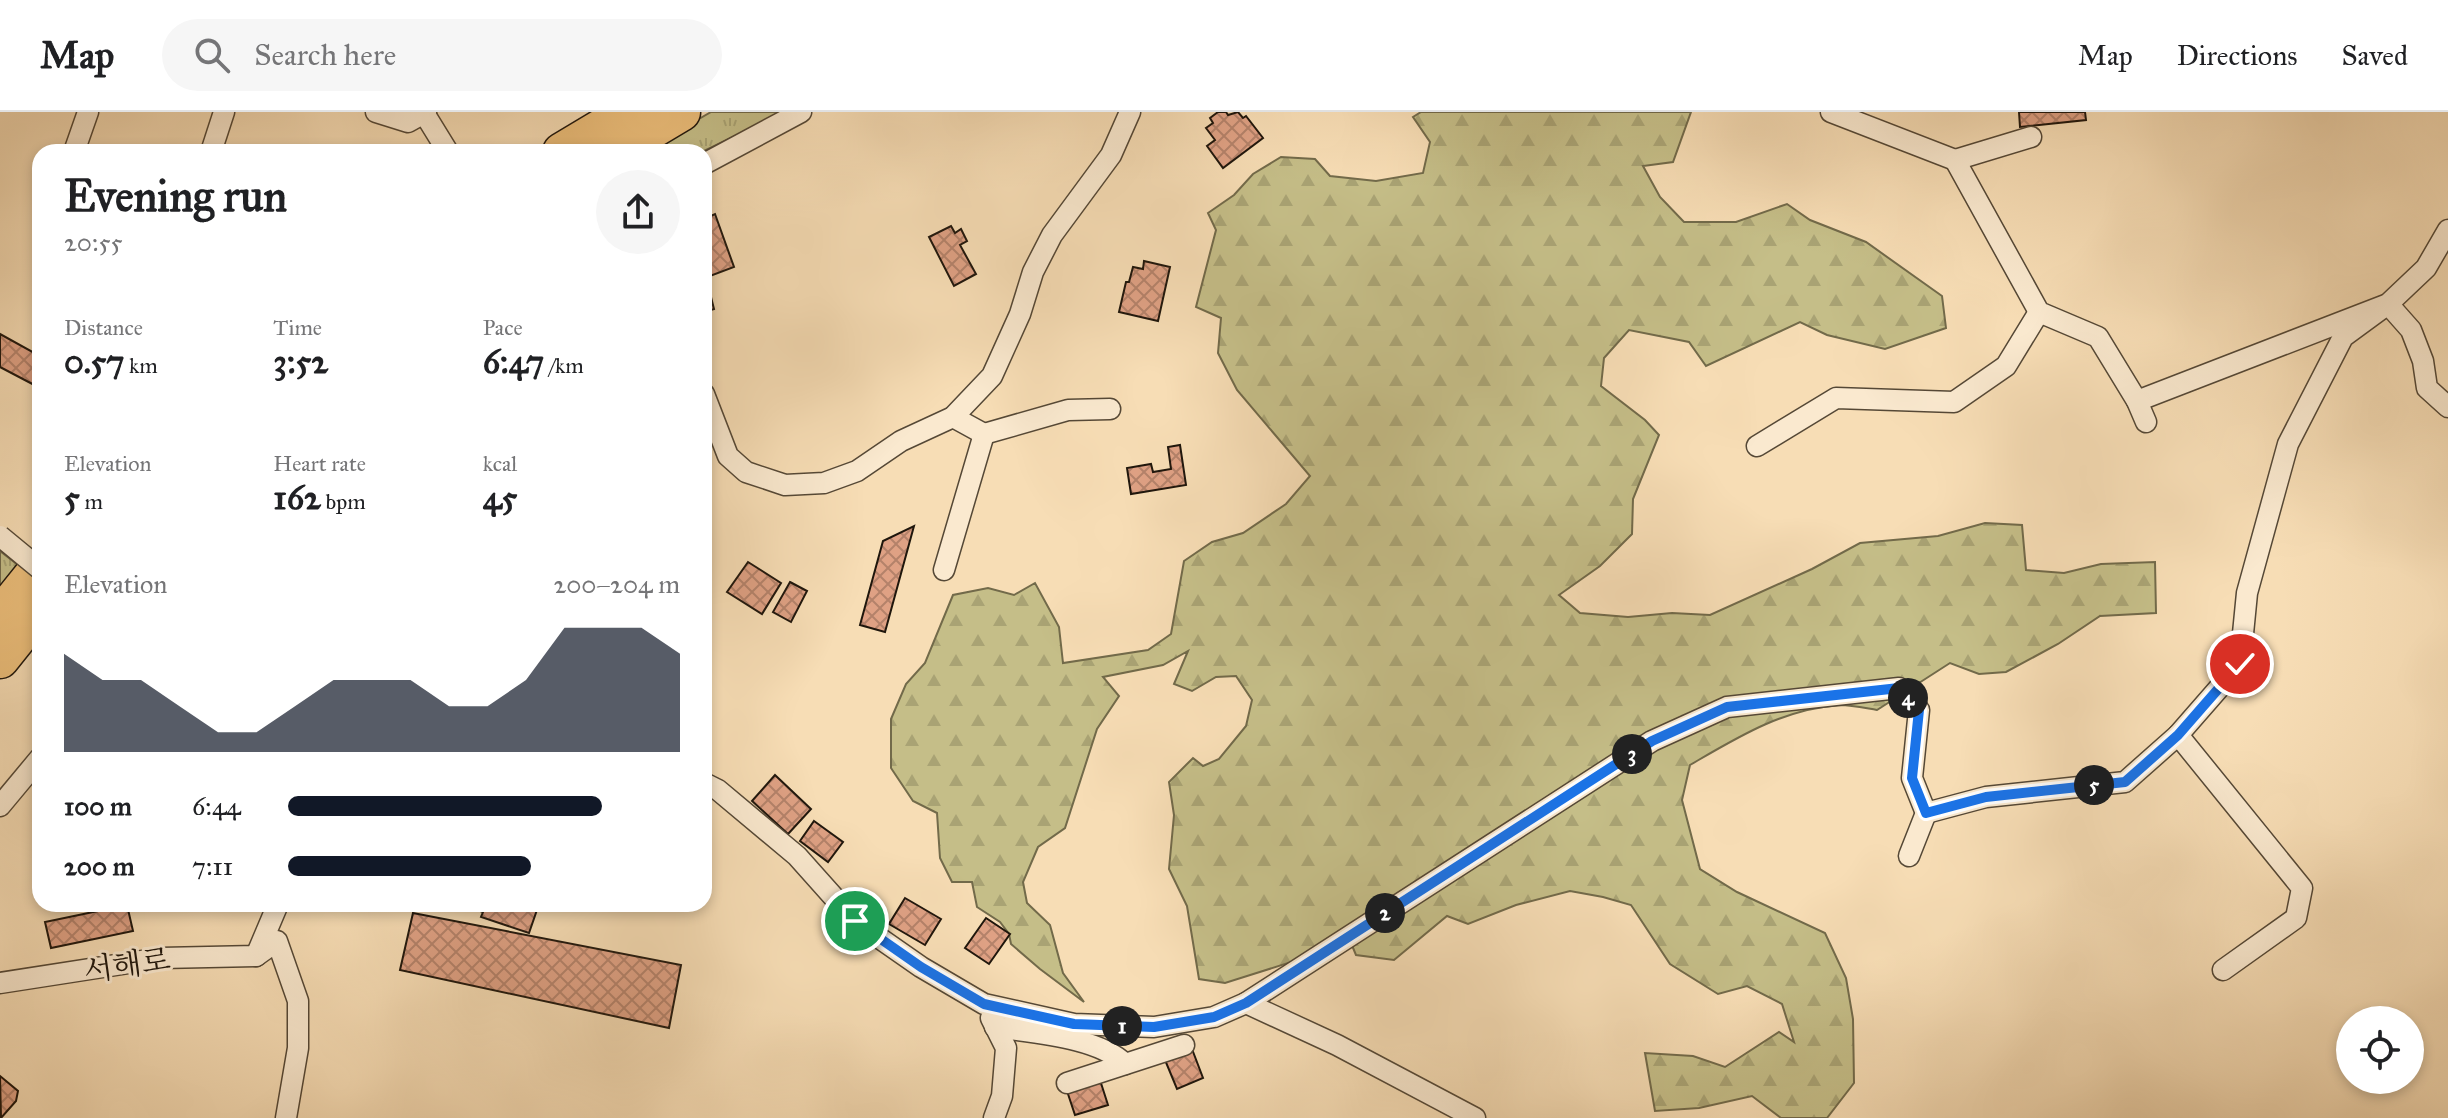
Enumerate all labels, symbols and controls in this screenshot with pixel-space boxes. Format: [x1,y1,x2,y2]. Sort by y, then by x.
search box [162,19,722,91]
text: Map [40,32,114,78]
icon: search [190,33,234,77]
text: Search here [254,37,396,73]
text: Map [2078,38,2133,73]
text: Directions [2177,38,2298,73]
text: Saved [2342,38,2408,73]
text: Evening run [64,169,287,223]
button: share [596,170,680,254]
text: 20:55 [64,226,123,258]
text: Distance [64,314,143,341]
text: Time [273,314,322,341]
text: Pace [483,314,523,341]
text: 0.57 [64,341,124,382]
text: 3:52 [273,341,328,382]
text: 6:47 [483,341,544,382]
text: km [124,352,158,379]
text: /km [544,352,584,379]
text: Elevation [64,450,151,477]
text: Heart rate [273,450,366,477]
text: kcal [483,450,517,477]
text: 5 [64,477,80,518]
text: 162 [273,477,321,518]
text: 45 [483,477,517,518]
text: m [80,488,103,515]
text: bpm [321,488,366,515]
text: Elevation [64,568,167,600]
text: 200–204 m [553,568,680,600]
pin [2206,630,2274,698]
icon: check [2218,642,2262,686]
pin: 4 [1888,678,1928,718]
text: 4 [1902,684,1914,711]
pin: 3 [1612,734,1652,774]
text: 3 [1628,740,1636,767]
pin: 5 [2074,765,2114,805]
text: 5 [2089,771,2099,798]
text: 100 m [64,790,132,822]
text: 6:44 [192,790,241,822]
text: 200 m [64,850,135,882]
text: 7:11 [192,850,233,882]
pin [821,887,889,955]
pin: 2 [1365,893,1405,933]
icon: arrive [833,899,877,943]
text: 2 [1380,899,1390,926]
street label: 서해로 [81,941,173,989]
pin: 1 [1102,1006,1142,1046]
map controls [2336,1006,2424,1094]
button: locate [2336,1006,2424,1094]
text: 1 [1118,1012,1126,1039]

